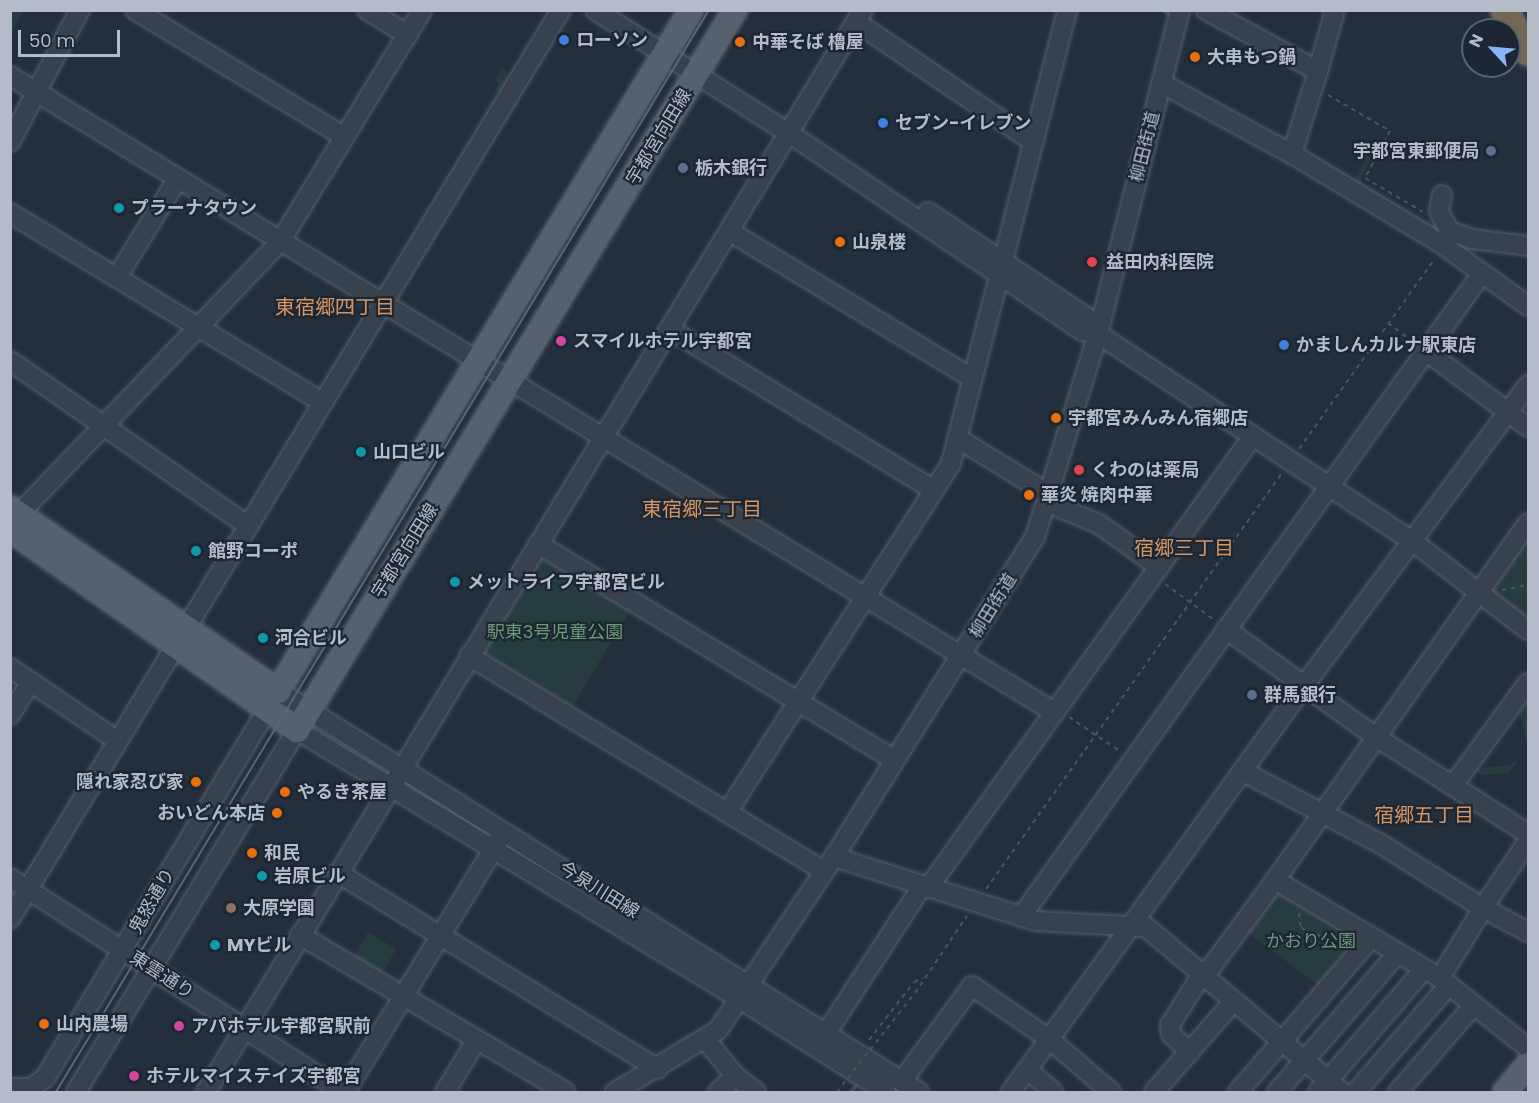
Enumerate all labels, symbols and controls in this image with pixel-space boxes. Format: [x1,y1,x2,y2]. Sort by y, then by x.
scale bar [21,18,123,56]
north arrow [1461,18,1521,78]
text: 50 m [29,28,75,53]
place label: ローソン [576,29,648,51]
text: N [1463,30,1489,51]
place label: 中華そば 櫓屋 [752,31,864,53]
marker: ローソン [557,33,571,47]
marker: 中華そば 櫓屋 [733,35,747,49]
place label: 大串もつ鍋 [1207,46,1297,68]
marker: 大串もつ鍋 [1188,50,1202,64]
street label: 宇都宮向田線 [622,85,696,189]
street label: 柳田街道 [1126,109,1164,185]
place label: セブン-イレブン [895,112,1031,134]
marker: セブン-イレブン [876,116,890,130]
place label: 宇都宮東郵便局 [1353,140,1479,162]
marker: 宇都宮東郵便局 [1484,144,1498,158]
place label: 栃木銀行 [695,157,767,179]
marker: 栃木銀行 [676,161,690,175]
place label: プラーナタウン [131,197,257,219]
marker: プラーナタウン [112,201,126,215]
place label: 山泉楼 [852,231,906,253]
marker: 山泉楼 [833,235,847,249]
place label: 益田内科医院 [1106,251,1214,273]
marker: 益田内科医院 [1083,253,1101,271]
district label: 東宿郷四丁目 [275,295,395,319]
place label: スマイルホテル宇都宮 [573,330,753,352]
marker: スマイルホテル宇都宮 [554,334,568,348]
place label: かましんカルナ駅東店 [1296,334,1476,356]
marker: かましんカルナ駅東店 [1277,338,1291,352]
place label: 宇都宮みんみん宿郷店 [1068,407,1248,429]
marker: 宇都宮みんみん宿郷店 [1049,411,1063,425]
place label: 山口ビル [373,441,445,463]
marker: 山口ビル [354,445,368,459]
place label: くわのは薬局 [1091,459,1199,481]
marker: くわのは薬局 [1072,463,1086,477]
place label: 華炎 焼肉中華 [1041,484,1153,506]
marker: 華炎 焼肉中華 [1022,488,1036,502]
district label: 東宿郷三丁目 [642,497,762,521]
street label: 宇都宮向田線 [367,499,443,603]
district label: 宿郷三丁目 [1134,536,1234,560]
place label: 館野コーポ [208,540,298,562]
marker: 館野コーポ [189,544,203,558]
street label: 柳田街道 [965,570,1021,642]
place label: メットライフ宇都宮ビル [467,571,665,593]
marker: メットライフ宇都宮ビル [448,575,462,589]
park label: 駅東3号児童公園 [487,621,623,643]
place label: 河合ビル [275,627,347,649]
marker: 河合ビル [256,631,270,645]
place label: 群馬銀行 [1264,684,1336,706]
marker: 群馬銀行 [1245,688,1259,702]
place label: 隠れ家忍び家 [76,771,184,793]
marker: 隠れ家忍び家 [189,775,203,789]
place label: やるき茶屋 [297,781,387,803]
marker: やるき茶屋 [278,785,292,799]
place label: おいどん本店 [157,802,265,824]
district label: 宿郷五丁目 [1374,803,1474,827]
marker: おいどん本店 [270,806,284,820]
place label: 和民 [264,842,300,864]
marker: 和民 [245,846,259,860]
street label: 今泉川田線 [555,857,643,923]
street label: 鬼怒通り [125,864,179,938]
place label: 岩原ビル [274,865,346,887]
marker: 岩原ビル [255,869,269,883]
place label: 大原学園 [243,897,315,919]
marker: 大原学園 [224,901,238,915]
park label: かおり公園 [1266,930,1356,952]
place label: MYビル [227,934,292,956]
marker: MYビル [208,938,222,952]
street label: 東雲通り [126,946,198,1004]
place label: 山内農場 [56,1013,128,1035]
place label: アパホテル宇都宮駅前 [191,1015,371,1037]
marker: 山内農場 [37,1017,51,1031]
marker: アパホテル宇都宮駅前 [172,1019,186,1033]
place label: ホテルマイステイズ宇都宮 [146,1065,362,1087]
marker: ホテルマイステイズ宇都宮 [127,1069,141,1083]

